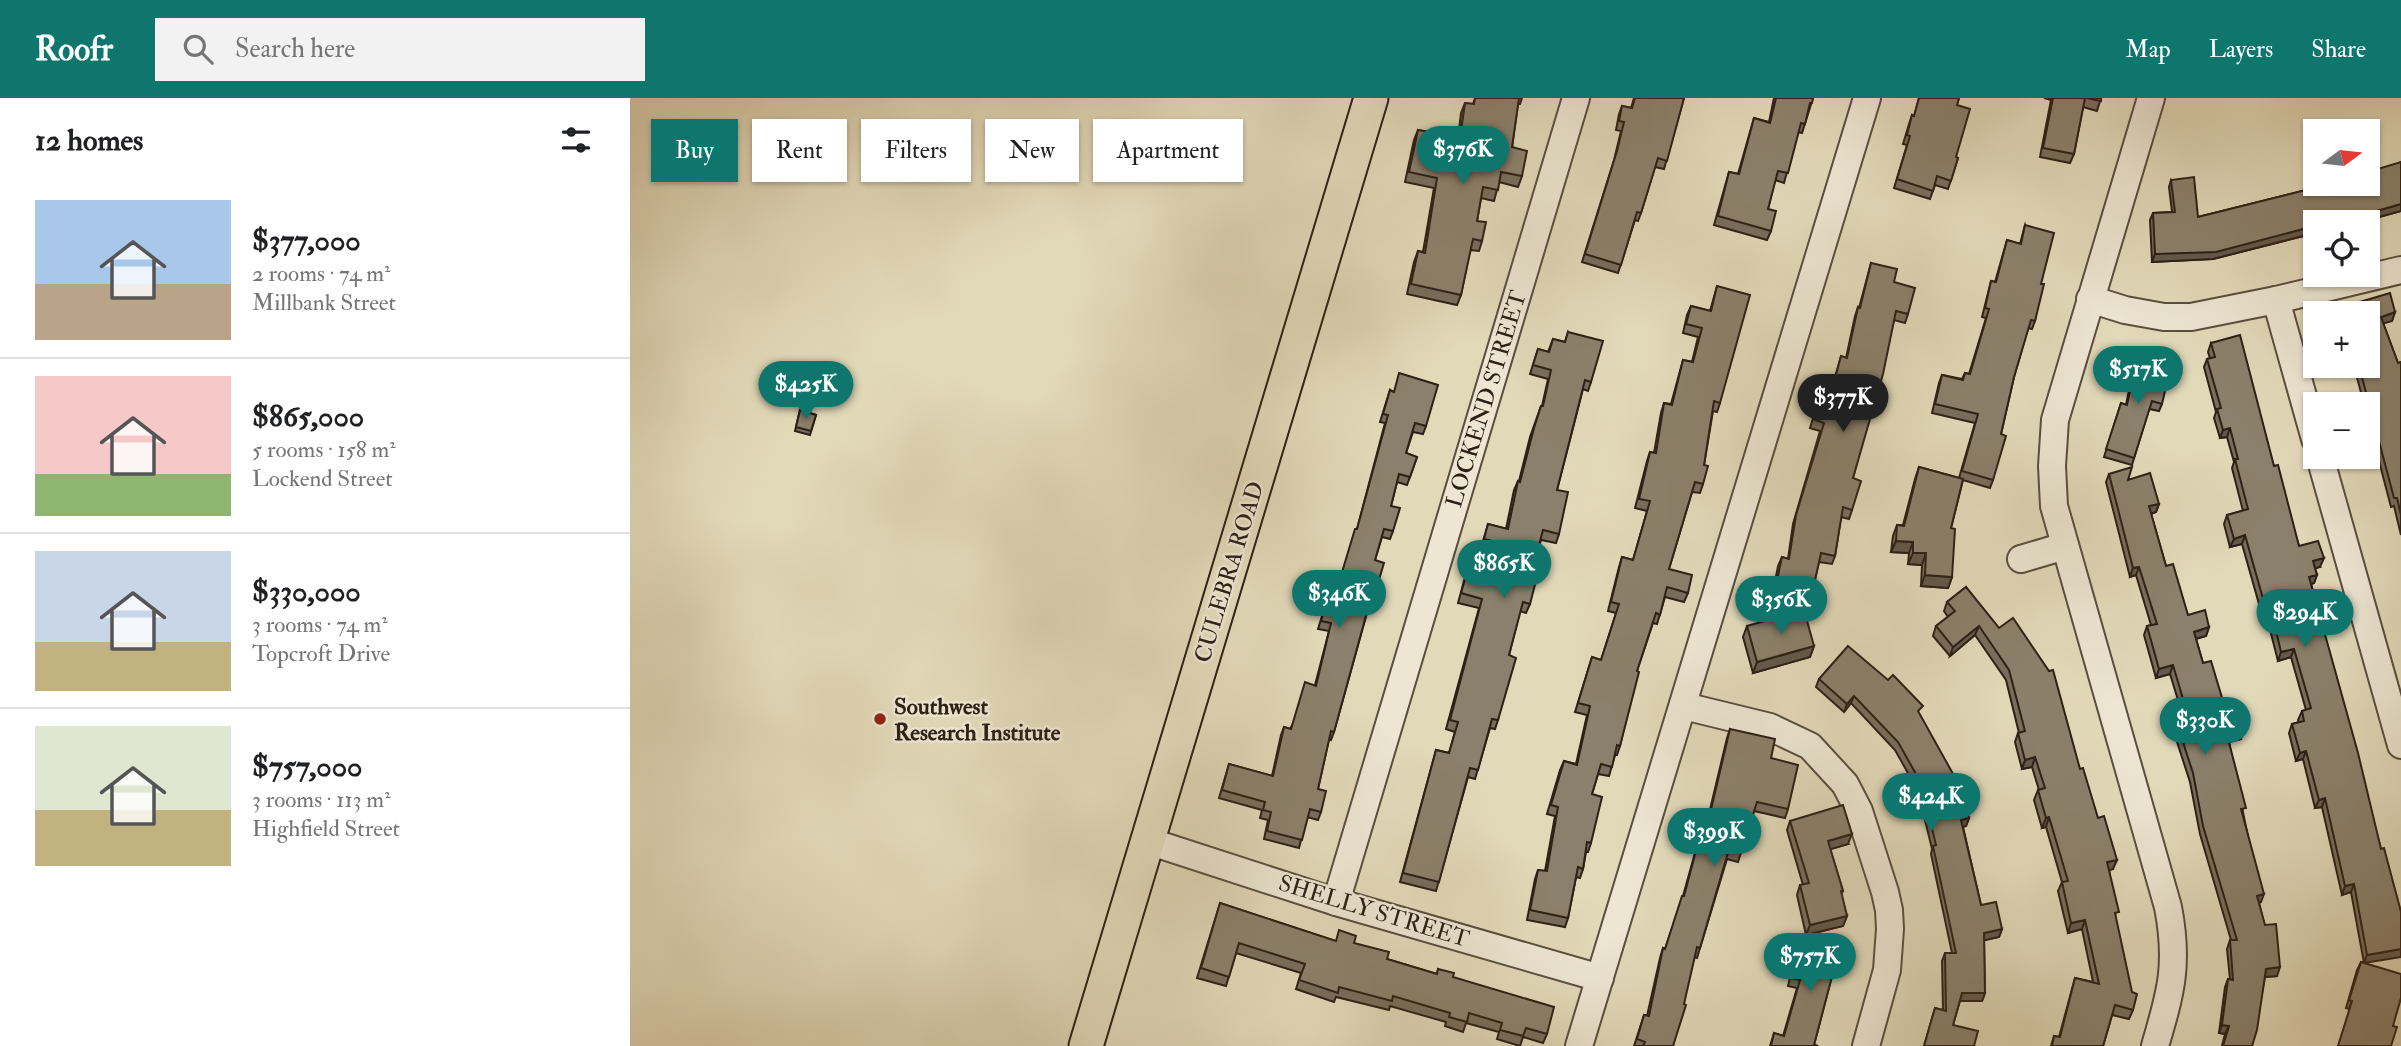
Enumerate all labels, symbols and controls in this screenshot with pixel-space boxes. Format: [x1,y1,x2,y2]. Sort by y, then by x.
search box [155,18,645,81]
text: Roofr [35,29,113,70]
icon: search [179,30,217,68]
text: Search here [235,33,355,65]
text: Map [2126,34,2171,65]
text: Layers [2209,34,2273,65]
text: Share [2311,34,2366,65]
chip: Buy [651,119,738,182]
chip: Rent [752,119,847,182]
chip: Filters [861,119,971,182]
chip: New [985,119,1079,182]
chip: Apartment [1093,119,1243,182]
north arrow [2303,119,2380,196]
map controls [2303,119,2380,469]
icon: filters [557,121,595,159]
text: 12 homes [35,122,143,159]
pin: $376K [1414,126,1512,186]
text: $376K [1433,134,1493,163]
button: locate [2303,210,2380,287]
text: $377,000 [252,222,361,259]
icon: home [91,228,175,312]
text: 2 rooms · 74 m² [252,259,391,288]
street label: LOCKEND STREET [1439,287,1533,511]
text: Millbank Street [252,288,396,317]
button: + [2303,301,2380,378]
pin: $517K [2089,346,2187,406]
text: $517K [2109,354,2167,383]
pin: $425K [757,362,855,421]
text: $425K [774,369,838,398]
pin: $377K [1794,374,1892,434]
text: $377K [1813,382,1873,411]
button: − [2303,392,2380,469]
text: $865,000 [252,398,364,435]
icon: home [91,404,175,488]
text: 5 rooms · 158 m² [252,435,396,464]
text: Lockend Street [252,464,393,493]
street label: CULEBRA ROAD [1188,478,1270,666]
pin: $865K [1455,540,1553,600]
text: $865K [1473,548,1535,577]
pin: $346K [1290,570,1388,630]
text: $330,000 [252,573,361,610]
pin: $356K [1732,576,1830,636]
text: $346K [1308,578,1370,607]
icon: home [91,579,175,663]
text: $356K [1751,584,1811,613]
pin: $294K [2256,589,2354,649]
text: $294K [2273,597,2337,626]
text: 3 rooms · 74 m² [252,610,388,639]
text: Topcroft Drive [252,639,390,668]
place label: Southwest Research Institute [894,692,1061,747]
pin: $330K [2156,698,2254,757]
text: $330K [2176,705,2234,734]
marker: Southwest Research Institute [872,711,888,727]
text: $757,000 [252,748,362,785]
icon: home [91,754,175,838]
pin: $424K [1882,774,1980,833]
text: $424K [1898,781,1964,810]
text: 3 rooms · 113 m² [252,785,391,814]
pin: $399K [1665,808,1763,868]
text: Highfield Street [252,814,400,843]
text: $399K [1683,816,1745,845]
street label: SHELLY STREET [1275,868,1473,954]
pin: $757K [1761,934,1859,993]
text: $757K [1780,941,1840,970]

